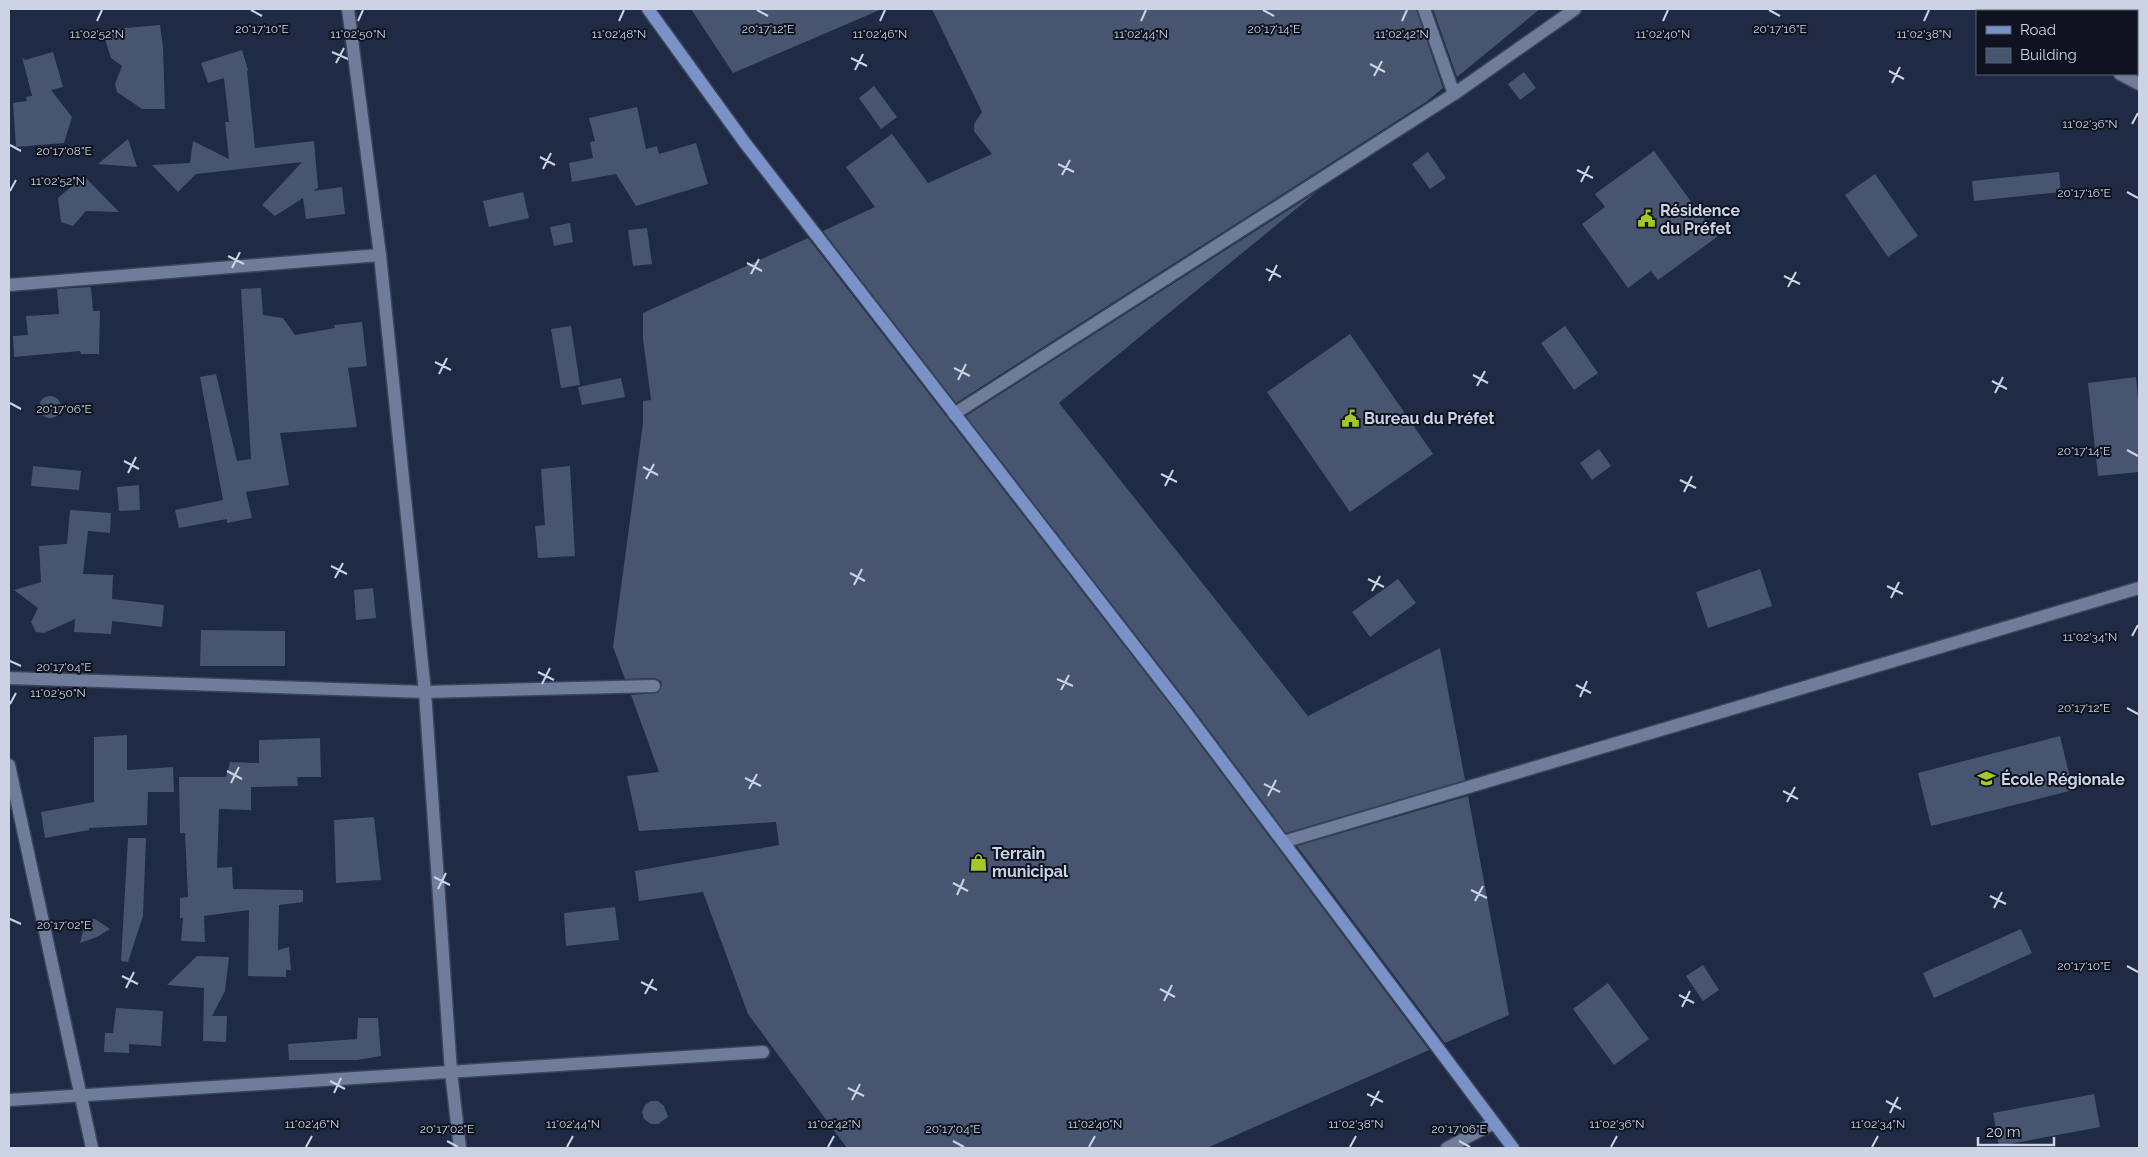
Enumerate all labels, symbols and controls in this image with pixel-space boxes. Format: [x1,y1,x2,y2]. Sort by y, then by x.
legend [1976,10,2138,75]
text: Road [2020,21,2056,39]
text: 20°17'10"E [235,22,289,36]
text: 20°17'12"E [742,22,794,36]
text: 20°17'14"E [1248,22,1300,36]
text: 20°17'16"E [1753,22,1807,36]
text: 11°02'52"N [70,27,124,41]
text: 11°02'50"N [330,27,386,41]
text: 11°02'48"N [592,27,646,41]
text: 11°02'46"N [853,27,907,41]
text: 11°02'44"N [1114,27,1168,41]
text: 11°02'42"N [1375,27,1429,41]
text: 11°02'40"N [1636,27,1690,41]
text: 11°02'38"N [1896,27,1952,41]
text: Building [2020,46,2077,64]
text: 11°02'36"N [2062,117,2118,131]
text: 20°17'08"E [36,144,92,158]
text: 11°02'52"N [31,174,85,188]
text: 20°17'16"E [2057,186,2111,200]
place label: Résidence du Préfet [1660,201,1740,238]
public building icon: Résidence du Préfet [1636,209,1656,229]
text: 20°17'06"E [36,402,92,416]
public building icon: Bureau du Préfet [1340,408,1360,428]
place label: Bureau du Préfet [1364,409,1494,428]
text: 20°17'14"E [2058,444,2110,458]
text: 11°02'34"N [2063,630,2117,644]
text: 20°17'04"E [37,660,91,674]
text: 11°02'50"N [30,686,86,700]
text: 20°17'12"E [2058,701,2110,715]
school or university icon: École Régionale [1977,769,1997,789]
place label: École Régionale [2001,769,2125,789]
place label: Terrain municipal [992,844,1069,881]
shop icon: Terrain municipal [968,852,988,872]
text: 20°17'02"E [37,918,91,932]
text: 20°17'10"E [2057,959,2111,973]
scale bar [1978,1114,2054,1146]
text: 11°02'46"N [285,1117,339,1131]
text: 11°02'44"N [546,1117,600,1131]
text: 11°02'42"N [807,1117,861,1131]
text: 11°02'40"N [1068,1117,1122,1131]
text: 11°02'38"N [1328,1117,1384,1131]
text: 11°02'36"N [1589,1117,1645,1131]
text: 11°02'34"N [1851,1117,1905,1131]
text: 20°17'02"E [420,1122,474,1136]
text: 20°17'04"E [926,1122,980,1136]
text: 20°17'06"E [1431,1122,1487,1136]
text: 20 m [1986,1123,2021,1141]

